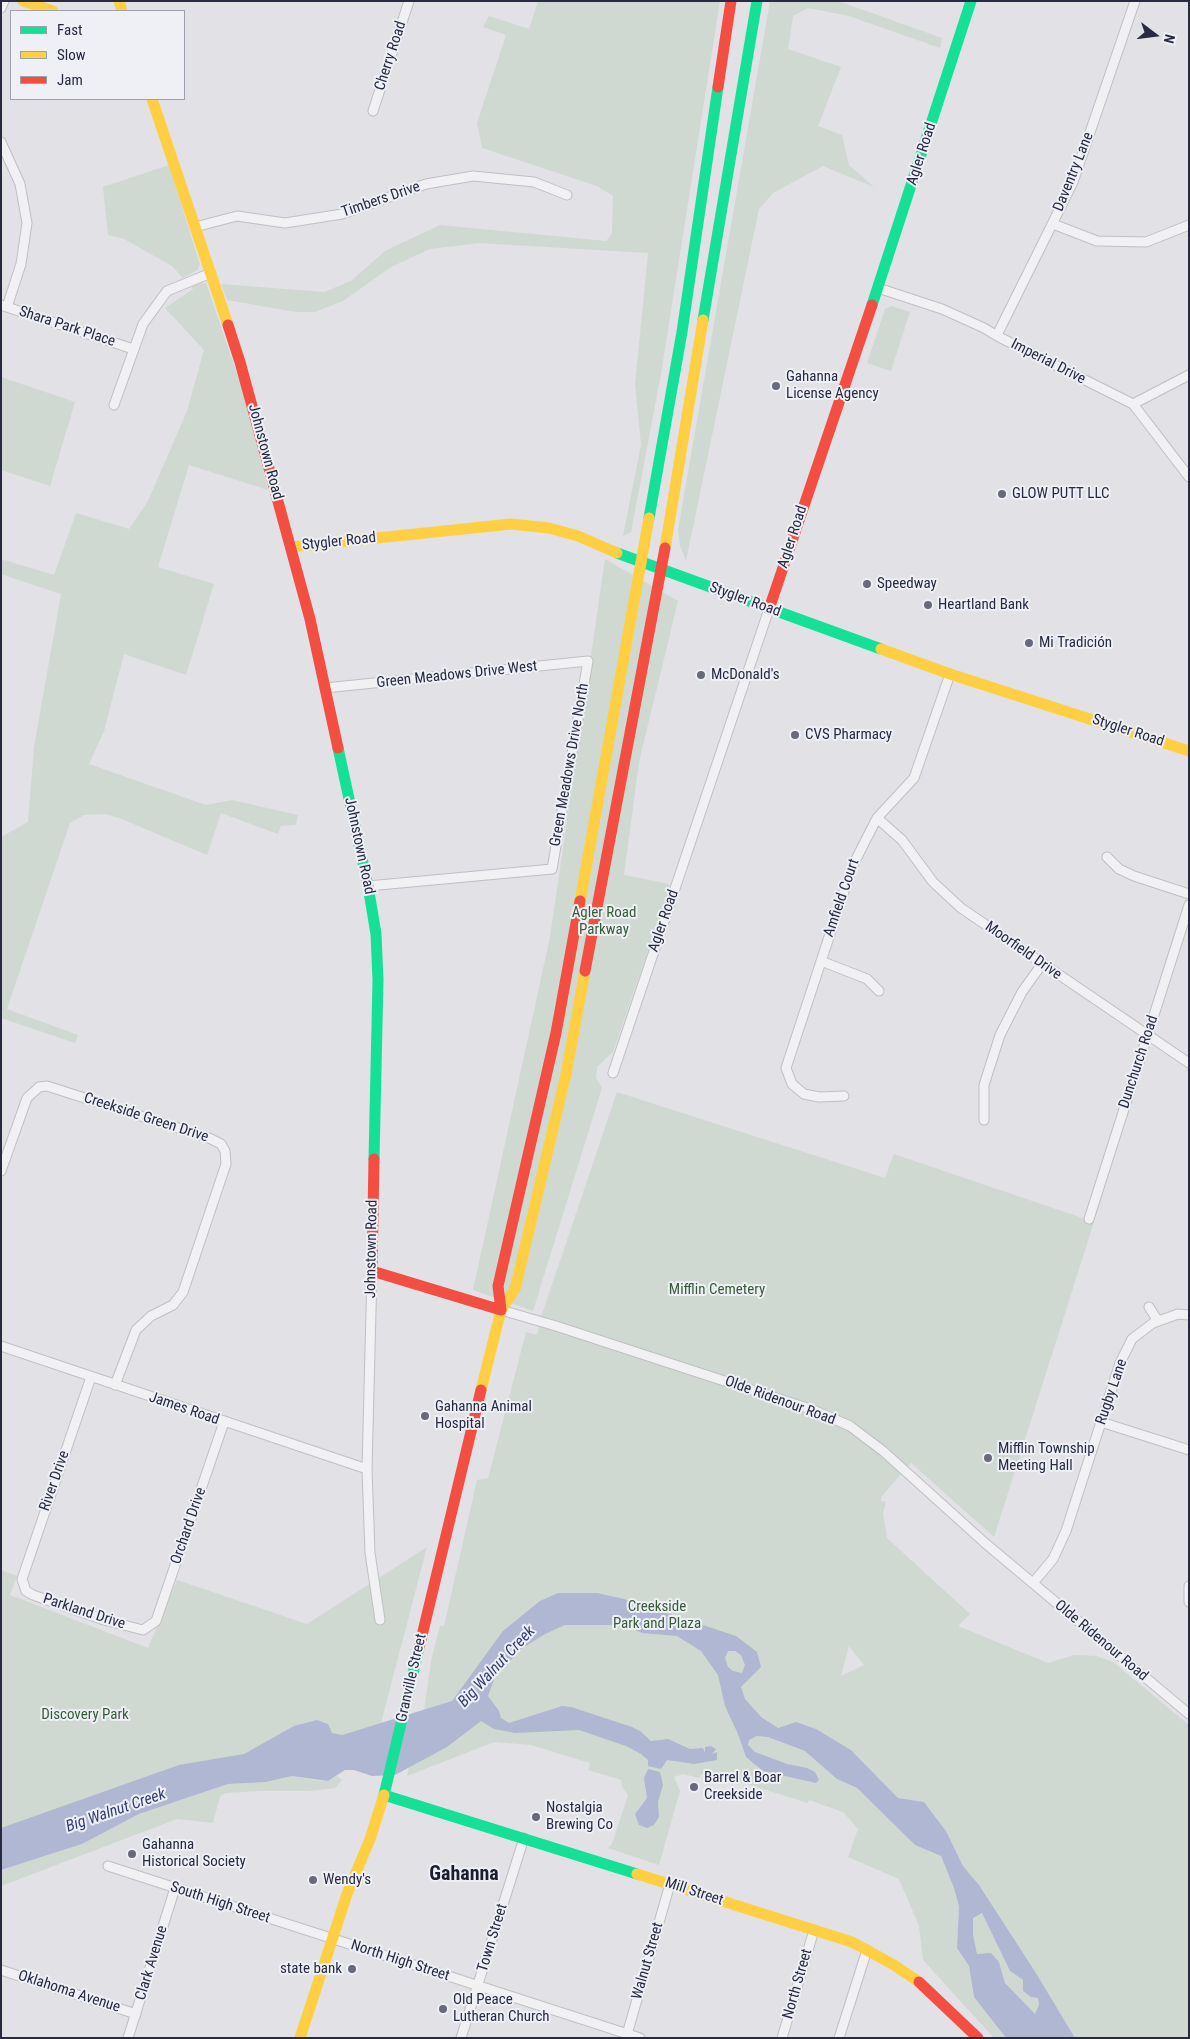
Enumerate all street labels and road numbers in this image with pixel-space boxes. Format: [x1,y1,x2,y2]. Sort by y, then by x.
street label: Cherry Road [371,19,411,93]
street label: Agler Road [903,120,941,188]
street label: Daventry Lane [1050,130,1098,214]
street label: Timbers Drive [339,178,423,222]
street label: Shara Park Place [17,303,117,351]
street label: Imperial Drive [1008,335,1088,389]
street label: Johnstown Road [244,402,286,502]
street label: Agler Road [774,503,812,571]
street label: Stygler Road [301,529,377,555]
street label: Stygler Road [707,579,783,621]
street label: Green Meadows Drive West [376,658,538,692]
street label: Green Meadows Drive North [547,682,593,848]
street label: Stygler Road [1090,711,1166,751]
street label: Johnstown Road [340,796,378,896]
street label: Amfield Court [820,857,864,939]
street label: Agler Road [645,888,683,954]
street label: Moorfield Drive [981,918,1065,984]
street label: Dunchurch Road [1116,1013,1162,1111]
street label: Creekside Green Drive [81,1089,211,1147]
street label: Johnstown Road [362,1200,382,1298]
street label: Rugby Lane [1092,1357,1132,1427]
street label: Olde Ridenour Road [722,1373,838,1429]
street label: James Road [146,1389,222,1429]
street label: River Drive [36,1448,74,1514]
street label: Orchard Drive [167,1485,211,1567]
street label: Parkland Drive [41,1590,127,1634]
street label: Olde Ridenour Road [1051,1597,1151,1685]
street label: Granville Street [393,1632,431,1724]
street label: Mill Street [663,1874,725,1910]
street label: South High Street [168,1878,272,1928]
street label: Town Street [474,1902,512,1974]
street label: Walnut Street [628,1920,668,2002]
street label: Clark Avenue [132,1924,172,2002]
street label: North High Street [348,1937,452,1985]
street label: North Street [779,1947,817,2021]
street label: Oklahoma Avenue [16,1967,122,2017]

